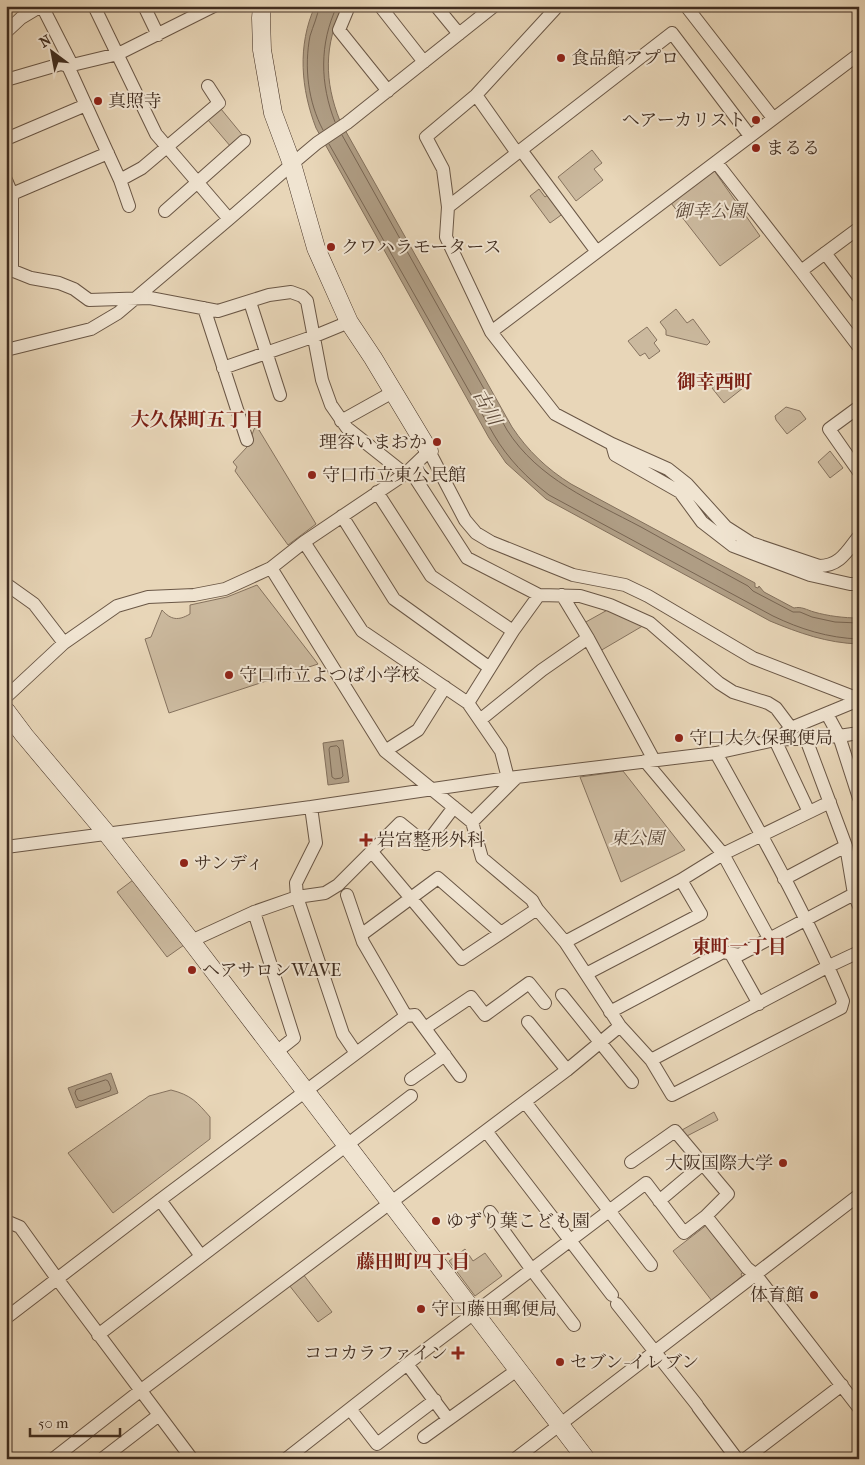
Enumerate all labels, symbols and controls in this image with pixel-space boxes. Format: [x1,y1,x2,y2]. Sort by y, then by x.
north arrow [28,28,78,78]
text: N [36,31,55,51]
place label: 食品館アプロ [571,48,679,69]
marker: 食品館アプロ [555,52,567,64]
place label: 真照寺 [108,91,162,112]
marker: 真照寺 [92,95,104,107]
place label: ヘアーカリスト [622,110,746,131]
marker: ヘアーカリスト [750,114,762,126]
place label: まるる [766,138,820,159]
marker: まるる [750,142,762,154]
park label: 御幸公園 [674,201,749,222]
place label: クワハラモータース [341,237,501,258]
marker: クワハラモータース [325,241,337,253]
district label: 御幸西町 [677,371,753,393]
water label: 古川 [468,385,507,431]
district label: 大久保町五丁目 [130,409,264,431]
place label: 理容いまおか [319,432,427,453]
marker: 理容いまおか [431,436,443,448]
place label: 守口市立東公民館 [322,465,466,486]
marker: 守口市立東公民館 [306,469,318,481]
place label: 守口市立よつば小学校 [239,665,419,686]
marker: 守口市立よつば小学校 [223,669,235,681]
place label: 守口大久保郵便局 [689,728,833,749]
marker: 守口大久保郵便局 [673,732,685,744]
park label: 東公園 [610,828,667,849]
place label: 岩宮整形外科 [377,830,485,851]
marker: 岩宮整形外科 [359,833,373,847]
place label: サンディ [194,853,264,874]
marker: サンディ [178,857,190,869]
district label: 東町一丁目 [691,936,787,958]
place label: ヘアサロンWAVE [202,960,341,981]
marker: ヘアサロンWAVE [186,964,198,976]
place label: 大阪国際大学 [665,1153,773,1174]
marker: 大阪国際大学 [777,1157,789,1169]
place label: ゆずり葉こども園 [446,1211,590,1232]
marker: ゆずり葉こども園 [430,1215,442,1227]
district label: 藤田町四丁目 [356,1251,470,1273]
place label: 体育館 [750,1285,804,1306]
marker: 体育館 [808,1289,820,1301]
place label: 守口藤田郵便局 [431,1299,557,1320]
marker: 守口藤田郵便局 [415,1303,427,1315]
place label: ココカラファイン [304,1343,448,1364]
marker: ココカラファイン [452,1347,464,1359]
place label: セブン-イレブン [570,1352,699,1373]
marker: セブン-イレブン [554,1356,566,1368]
scale bar [30,1405,120,1437]
text: 50 m [38,1414,69,1432]

